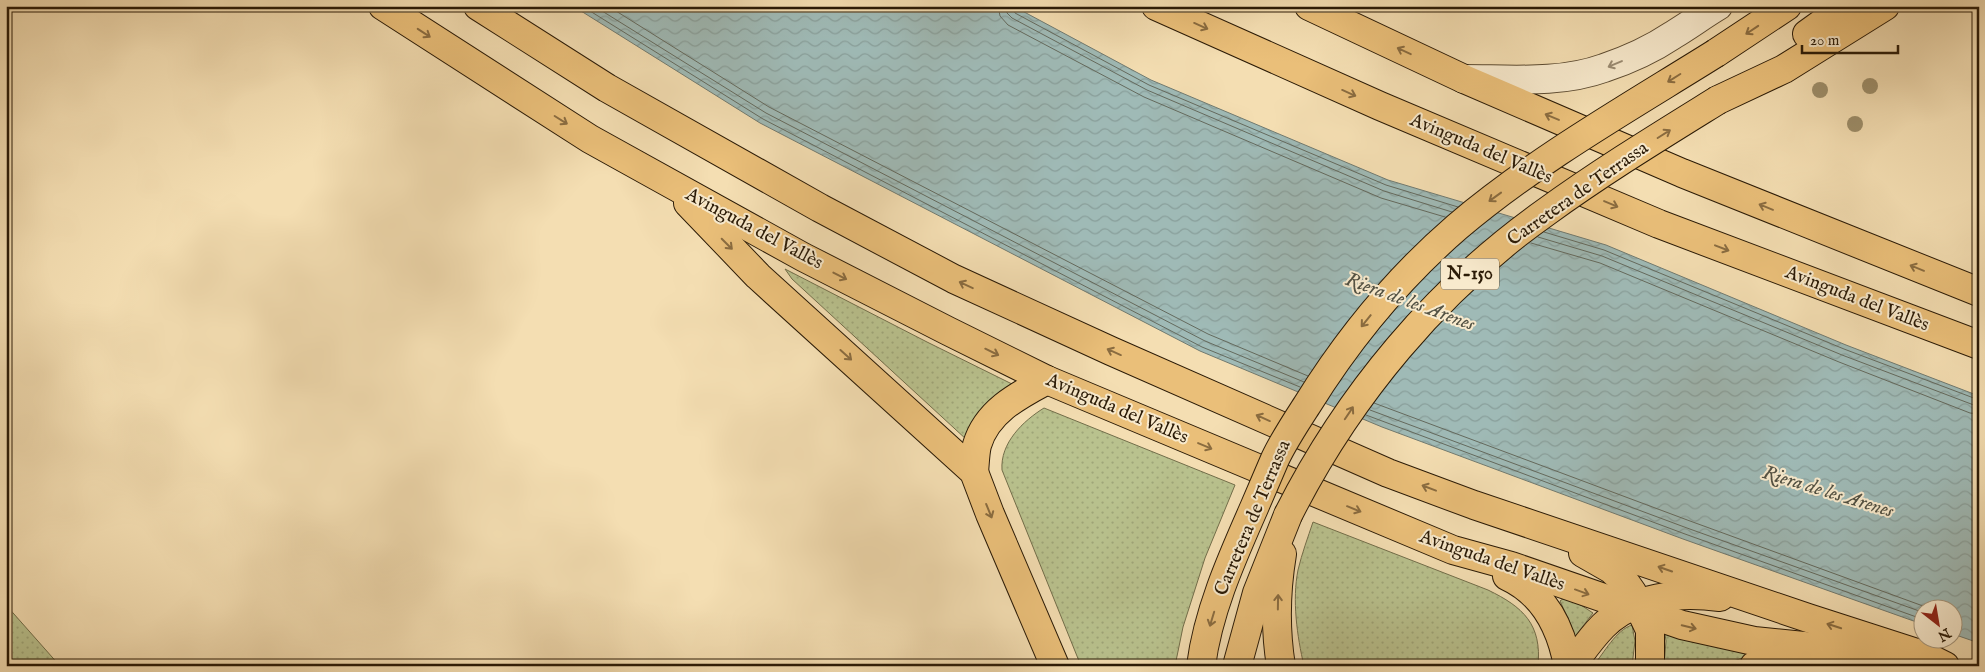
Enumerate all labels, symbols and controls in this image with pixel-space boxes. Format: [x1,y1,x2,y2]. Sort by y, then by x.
one-way arrow [1193,22,1208,32]
scale bar [1802,22,1899,54]
one-way arrow [1745,25,1759,35]
one-way arrow [416,28,430,38]
text: 20 m [1810,31,1840,50]
one-way arrow [1397,45,1412,55]
one-way arrow [1607,60,1623,69]
one-way arrow [1668,74,1682,84]
one-way arrow [1341,88,1356,98]
street label: Avinguda del Vallès [1405,108,1556,190]
one-way arrow [1545,112,1560,121]
one-way arrow [553,115,567,125]
one-way arrow [1657,128,1671,138]
street label: Carretera de Terrassa [1503,136,1654,252]
street label: Avinguda del Vallès [680,182,827,275]
one-way arrow [1489,191,1502,202]
one-way arrow [1603,200,1618,210]
one-way arrow [1759,202,1774,211]
one-way arrow [721,238,733,251]
one-way arrow [1714,244,1729,253]
road number: N-150 [1441,258,1499,290]
street label: Avinguda del Vallès [1781,260,1932,337]
one-way arrow [1910,262,1925,272]
water label: Riera de les Arenes [1342,267,1478,337]
one-way arrow [832,272,847,281]
one-way arrow [959,279,974,289]
one-way arrow [1360,315,1371,328]
one-way arrow [1107,347,1122,357]
one-way arrow [984,348,999,358]
one-way arrow [840,349,853,361]
street label: Avinguda del Vallès [1041,368,1192,450]
one-way arrow [1343,406,1354,420]
one-way arrow [1256,413,1271,423]
street label: Carretera de Terrassa [1209,436,1297,599]
one-way arrow [1197,441,1212,451]
water label: Riera de les Arenes [1759,460,1897,524]
one-way arrow [1421,483,1437,492]
one-way arrow [985,503,994,518]
one-way arrow [1346,505,1362,514]
street label: Avinguda del Vallès [1415,525,1568,597]
one-way arrow [1657,564,1673,574]
one-way arrow [1574,588,1589,597]
one-way arrow [1273,594,1283,610]
north arrow [1912,600,1962,650]
one-way arrow [1206,611,1216,627]
one-way arrow [1826,621,1842,631]
one-way arrow [1680,623,1696,632]
text: N [1934,623,1955,645]

